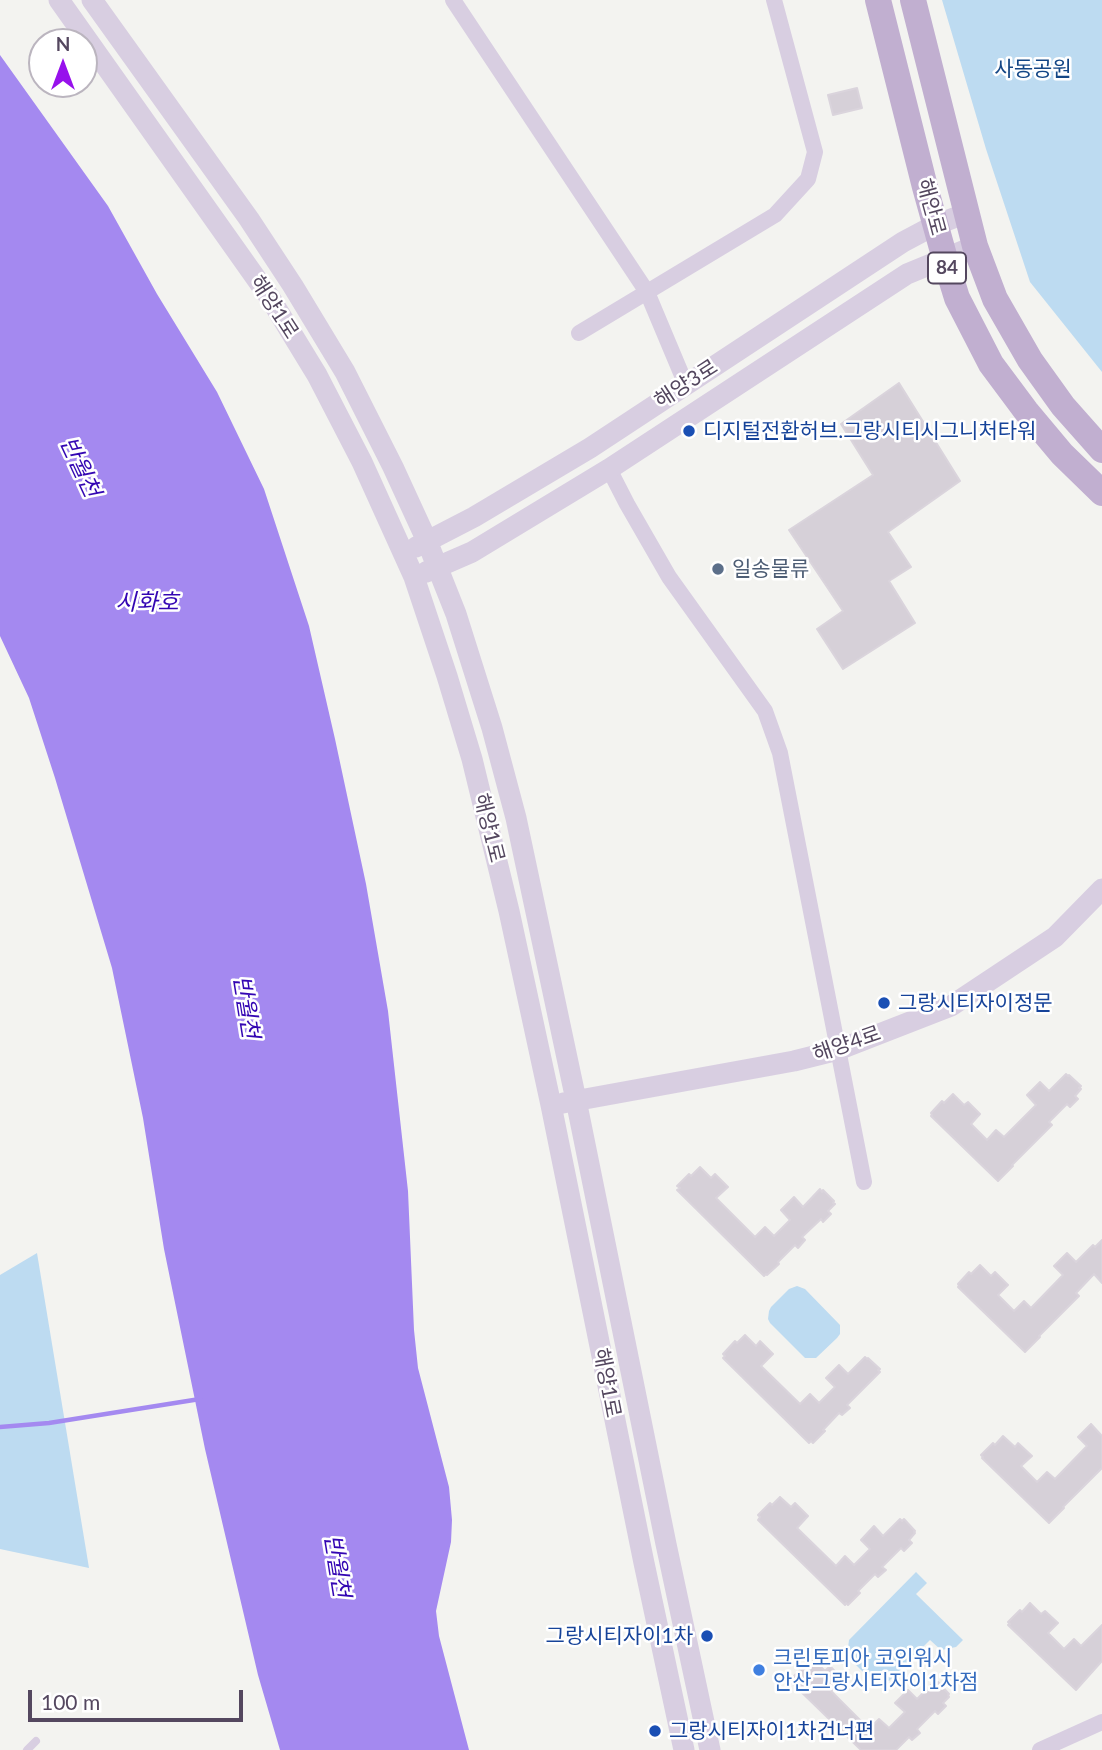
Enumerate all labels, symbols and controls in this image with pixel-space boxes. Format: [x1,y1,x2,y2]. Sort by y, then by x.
north arrow [28,28,98,98]
text: N [56,32,70,55]
park label: 사동공원 [994,56,1072,82]
street label: 해안로 [911,176,951,238]
road number: 84 [928,252,966,284]
street label: 해양1로 [244,271,304,343]
street label: 해양3로 [650,354,722,414]
place label: 디지털전환허브.그랑시티시그니처타워 [703,418,1036,444]
marker: 디지털전환허브.그랑시티시그니처타워 [681,423,697,439]
water label: 반월천 [54,432,106,502]
place label: 일송물류 [732,556,809,582]
marker: 일송물류 [710,561,726,577]
water label: 시화호 [115,589,179,617]
street label: 해양1로 [468,791,510,865]
water label: 반월천 [227,973,265,1041]
place label: 그랑시티자이정문 [898,990,1053,1016]
marker: 그랑시티자이정문 [876,995,892,1011]
street label: 해양4로 [810,1021,884,1067]
street label: 해양1로 [588,1346,626,1420]
water label: 반월천 [318,1532,356,1600]
place label: 그랑시티자이1차 [546,1623,693,1649]
marker: 그랑시티자이1차 [699,1628,715,1644]
place label: 크린토피아 코인워시 안산그랑시티자이1차점 [773,1645,978,1695]
marker: 크린토피아 코인워시 안산그랑시티자이1차점 [751,1662,767,1678]
scale bar [32,1676,247,1720]
text: 100 m [41,1689,100,1714]
place label: 그랑시티자이1차건너편 [669,1718,874,1744]
marker: 그랑시티자이1차건너편 [647,1723,663,1739]

